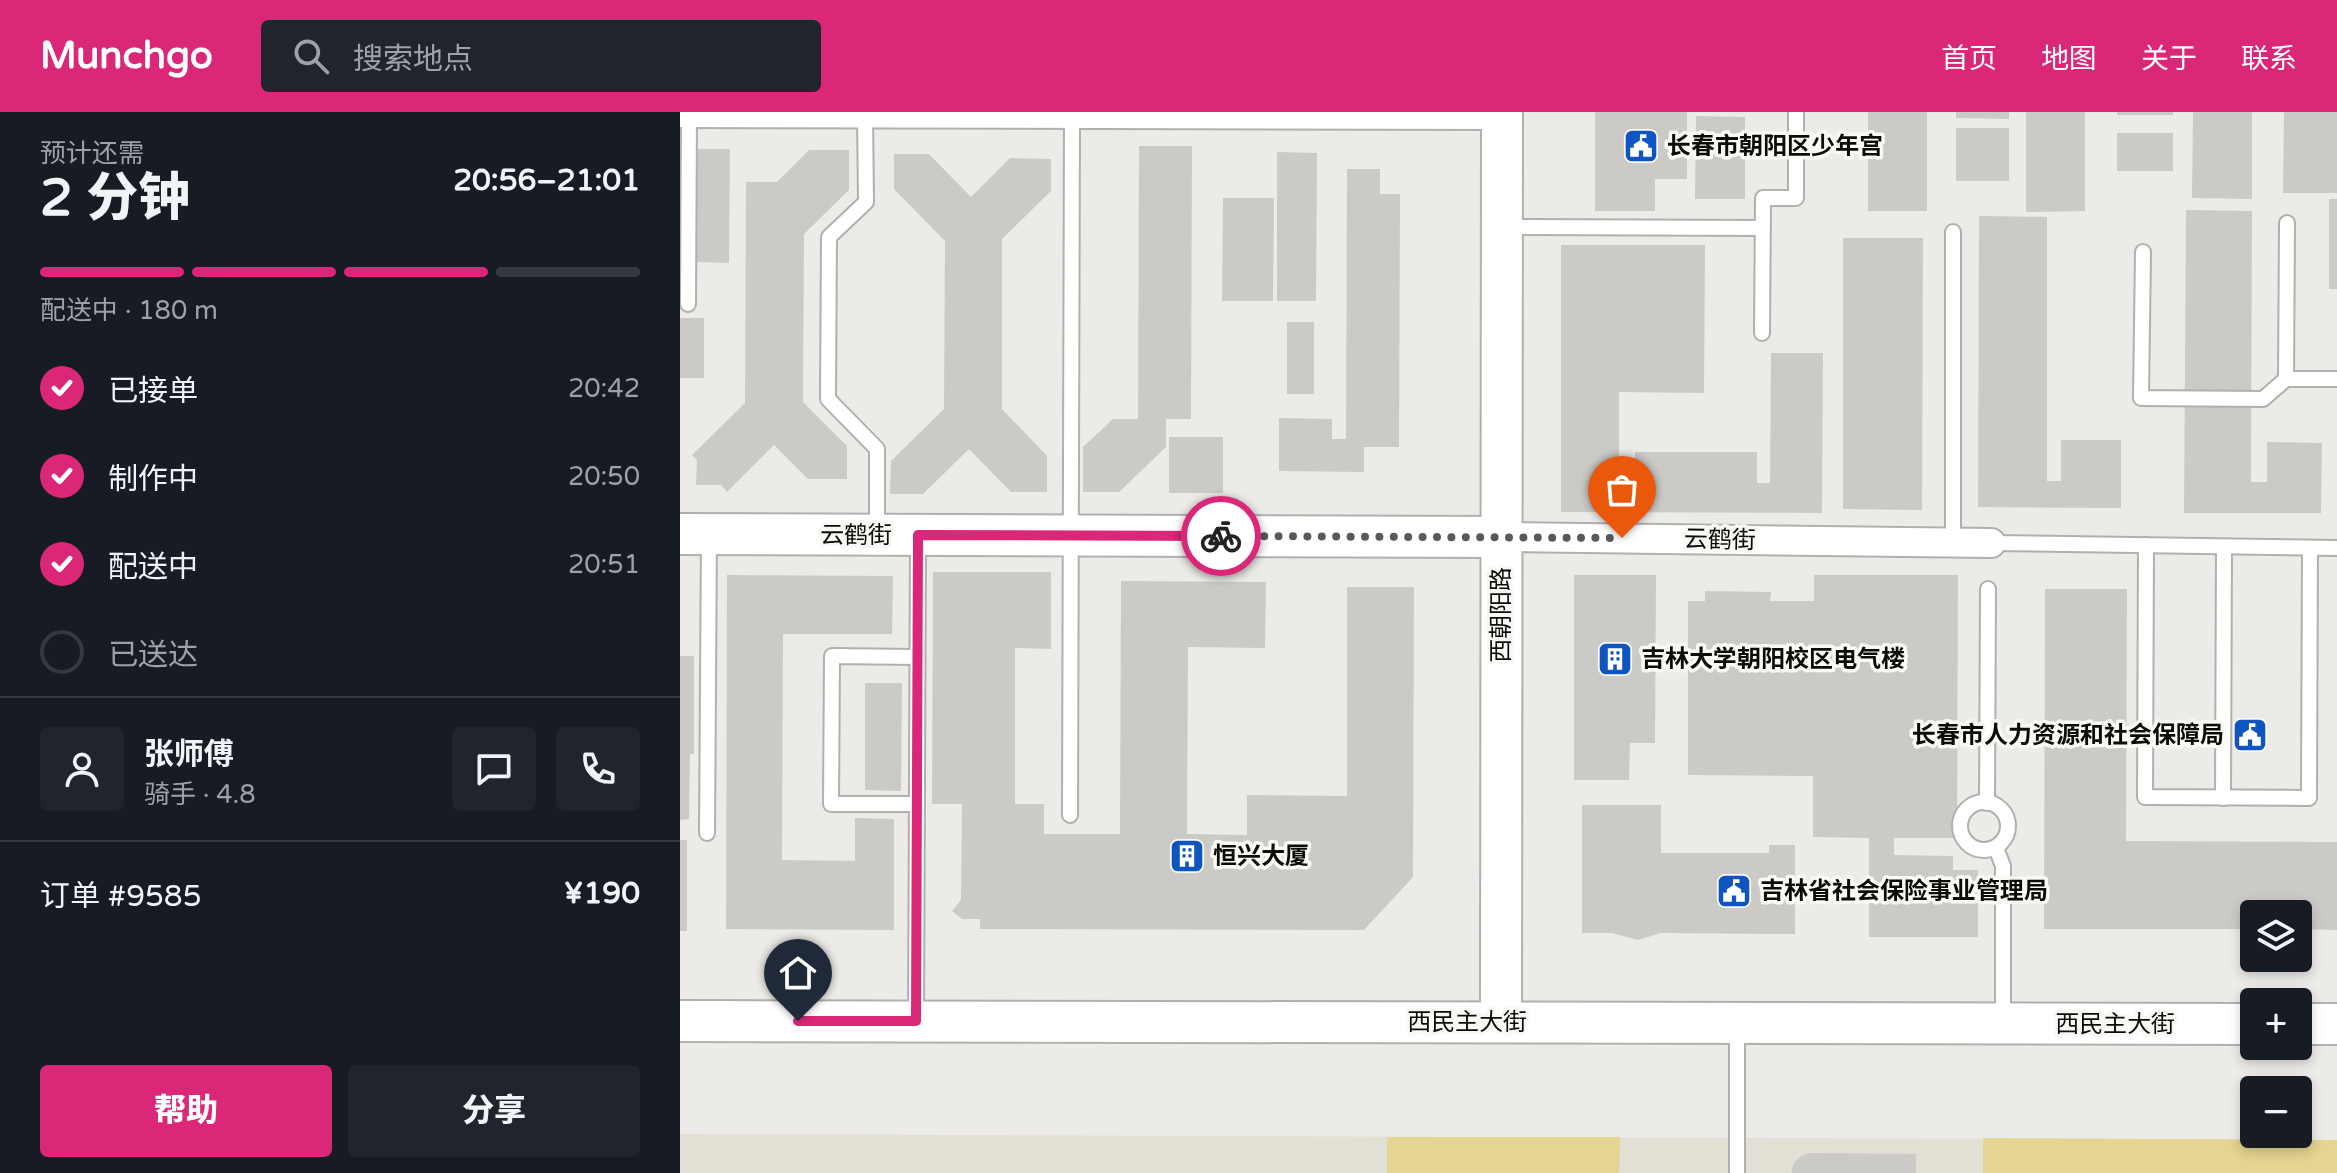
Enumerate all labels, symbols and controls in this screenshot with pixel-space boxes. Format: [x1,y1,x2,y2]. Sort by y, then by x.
search box [261,20,821,92]
text: Munchgo [40,33,213,79]
icon: search [289,34,333,78]
text: 搜索地点 [353,41,473,78]
text: 首页 [1941,42,1997,76]
text: 地图 [2041,42,2097,76]
text: 关于 [2141,42,2197,76]
text: 联系 [2241,42,2297,76]
public building icon: 长春市朝阳区少年宫 [1622,127,1660,165]
place label: 长春市朝阳区少年宫 [1667,132,1883,161]
text: 预计还需 [40,138,144,169]
text: 20:56–21:01 [453,162,640,199]
text: 2 分钟 [40,167,190,230]
text: 配送中 · 180 m [40,295,218,326]
icon: check [40,366,84,410]
text: 已接单 [108,373,198,410]
text: 20:42 [568,373,640,404]
icon: check [40,454,84,498]
pin [1588,456,1656,538]
text: 制作中 [108,461,198,498]
text: 20:50 [568,461,640,492]
icon: bag [1600,468,1644,512]
courier [1181,496,1261,576]
icon: bike [1199,514,1243,558]
street label: 云鹤街 [820,521,892,550]
street label: 云鹤街 [1684,525,1756,555]
icon: check [40,542,84,586]
text: 配送中 [108,549,198,586]
text: 20:51 [568,549,640,580]
street label: 西朝阳路 [1487,567,1516,663]
text: 已送达 [108,637,198,674]
building icon: 吉林大学朝阳校区电气楼 [1596,640,1634,678]
place label: 吉林大学朝阳校区电气楼 [1641,645,1905,674]
public building icon: 长春市人力资源和社会保障局 [2231,716,2269,754]
place label: 长春市人力资源和社会保障局 [1912,721,2224,750]
button: person [40,727,124,811]
button: chat [452,727,536,811]
button: phone [556,727,640,811]
text: 张师傅 [144,736,234,773]
text: 骑手 · 4.8 [144,779,256,810]
building icon: 恒兴大厦 [1168,837,1206,875]
place label: 恒兴大厦 [1213,842,1309,871]
public building icon: 吉林省社会保险事业管理局 [1715,872,1753,910]
text: ¥190 [564,875,640,912]
place label: 吉林省社会保险事业管理局 [1760,877,2048,906]
text: 订单 #9585 [40,878,202,915]
map controls [2240,900,2312,1148]
button: layers [2240,900,2312,972]
pin [764,939,832,1021]
icon: home [776,951,820,995]
button: + [2240,988,2312,1060]
street label: 西民主大街 [1407,1008,1527,1037]
street label: 西民主大街 [2055,1010,2175,1039]
button: 帮助 [40,1065,332,1157]
button: 分享 [348,1065,640,1157]
button: − [2240,1076,2312,1148]

